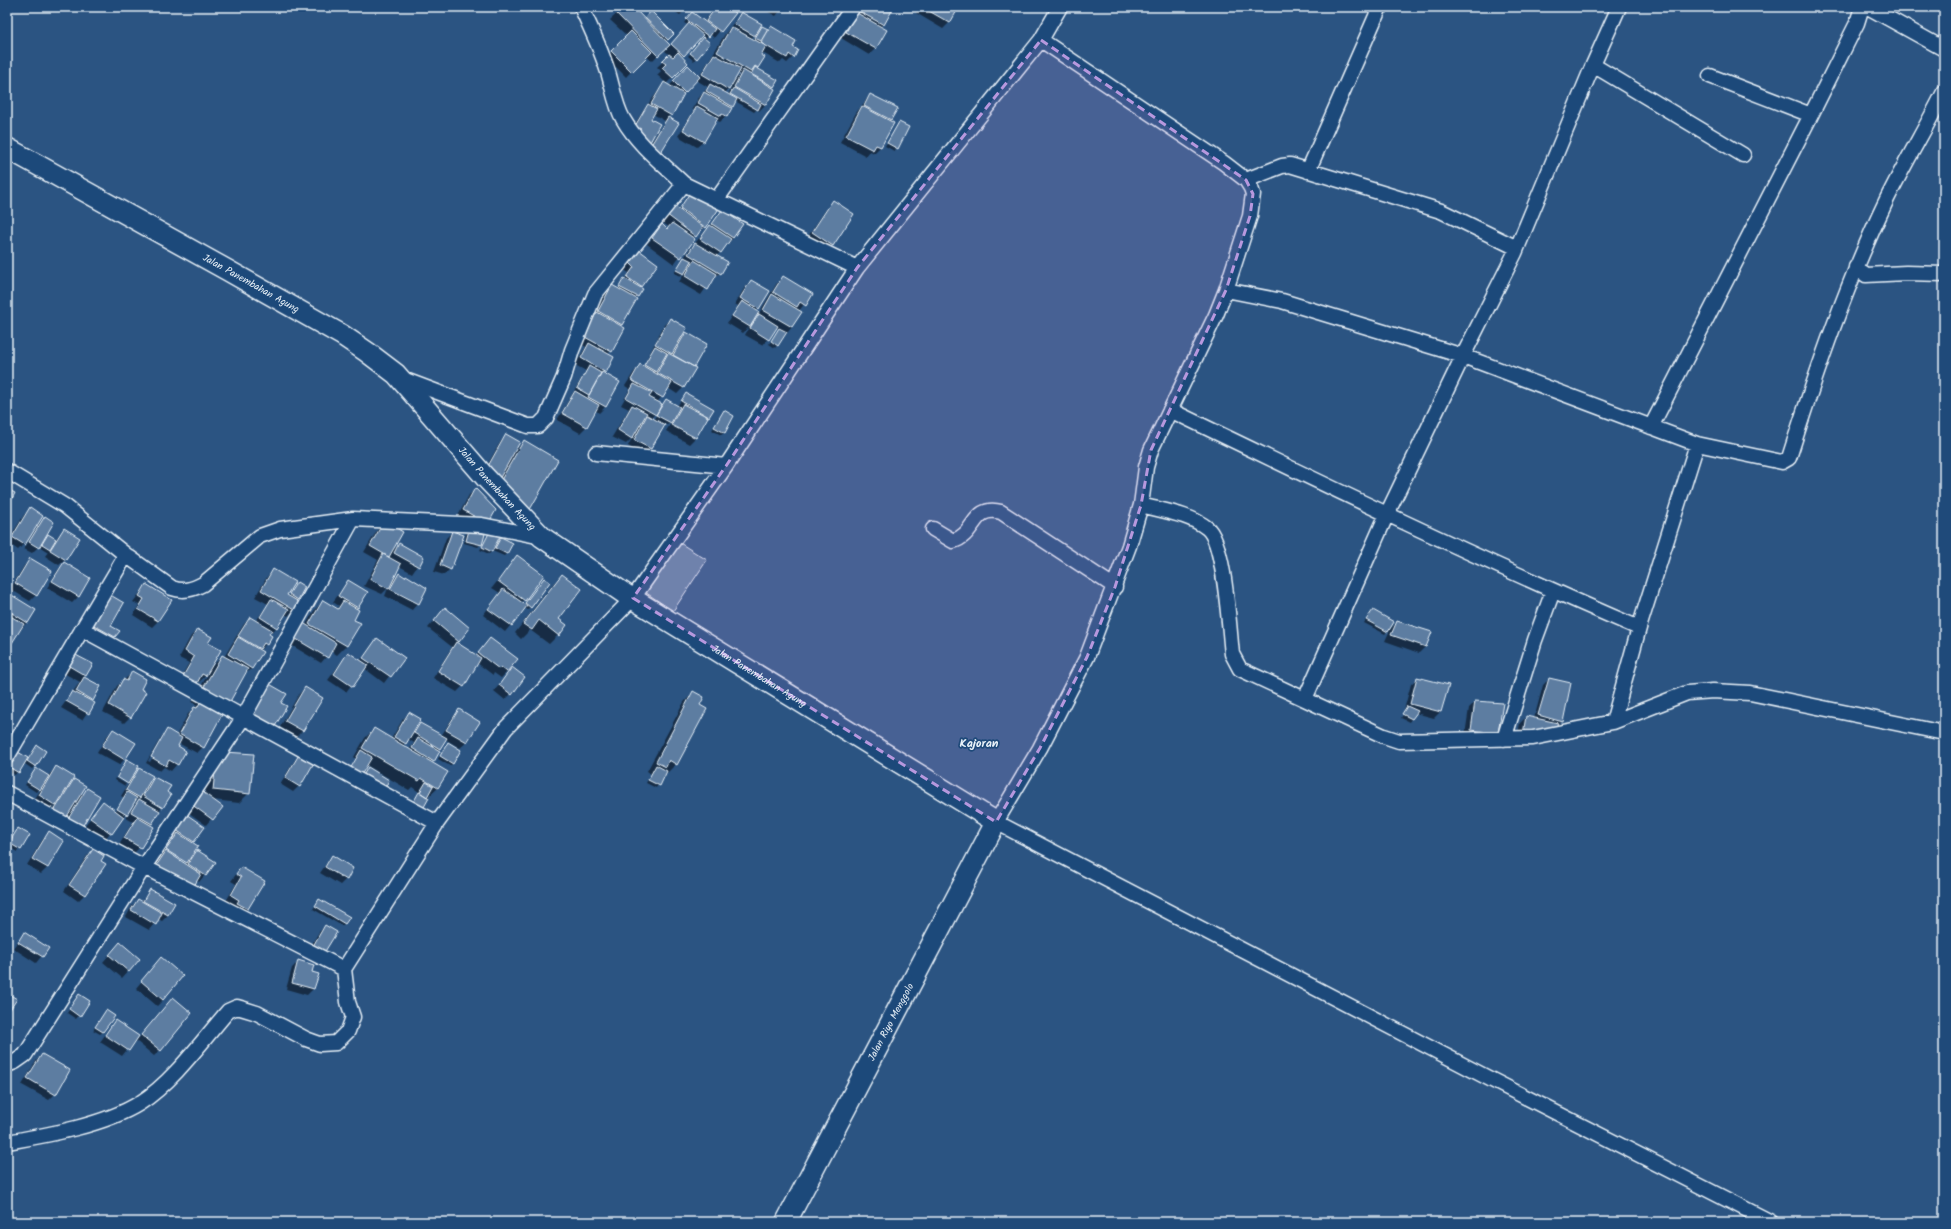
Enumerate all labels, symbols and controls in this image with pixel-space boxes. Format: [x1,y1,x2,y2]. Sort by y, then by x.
street label: Jalan Panembahan Agung [199,250,302,317]
street label: Jalan Panembahan Agung [454,443,540,534]
street label: Jalan Panembahan Agung [708,641,810,712]
district label: Kajoran [959,734,999,753]
street label: Jalan Riyo Menggolo [864,980,918,1064]

